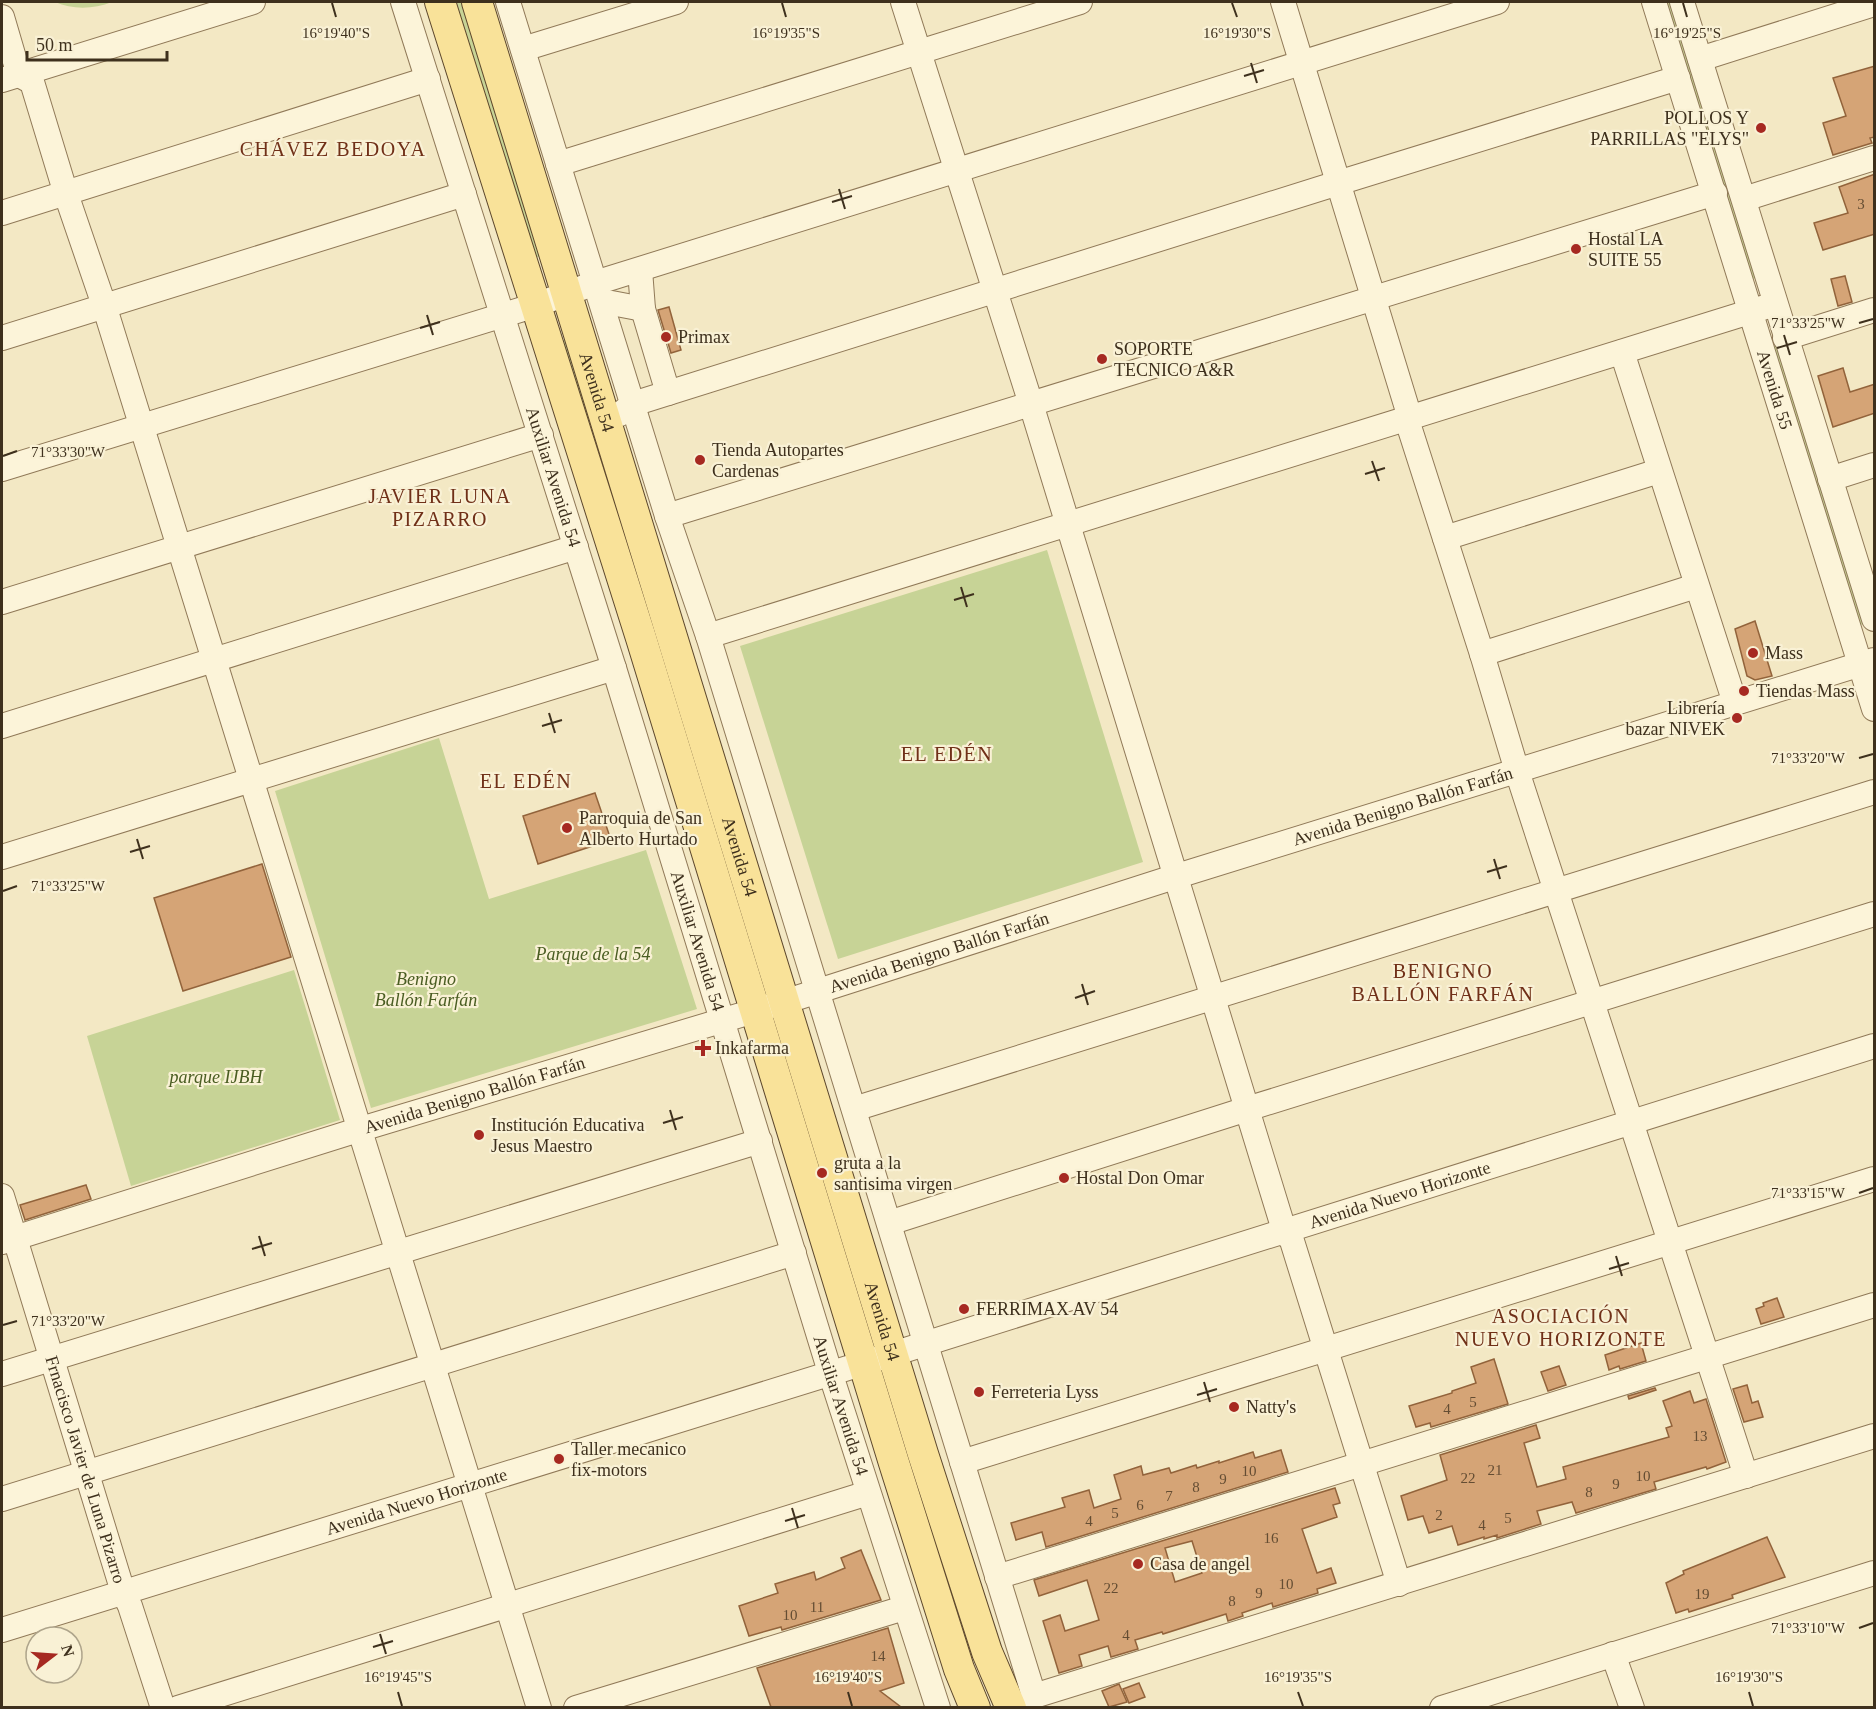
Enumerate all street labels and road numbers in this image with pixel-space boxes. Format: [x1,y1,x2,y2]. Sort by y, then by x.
street label: Avenida 55 [1753,347,1796,432]
street label: Avenida 54 [575,350,618,434]
street label: Auxiliar Avenida 54 [522,404,585,549]
street label: Avenida Benigno Ballón Farfán [1290,763,1515,850]
street label: Avenida 54 [718,814,761,899]
street label: Auxiliar Avenida 54 [667,868,729,1013]
street label: Avenida Benigno Ballón Farfán [827,908,1051,997]
street label: Avenida Benigno Ballón Farfán [362,1052,587,1137]
street label: Avenida Nuevo Horizonte [1307,1157,1493,1233]
street label: Avenida 54 [861,1279,904,1363]
street label: Auxiliar Avenida 54 [809,1333,873,1478]
street label: Frnacisco Javier de Luna Pizarro [41,1353,130,1586]
street label: Avenida Nuevo Horizonte [323,1464,510,1539]

